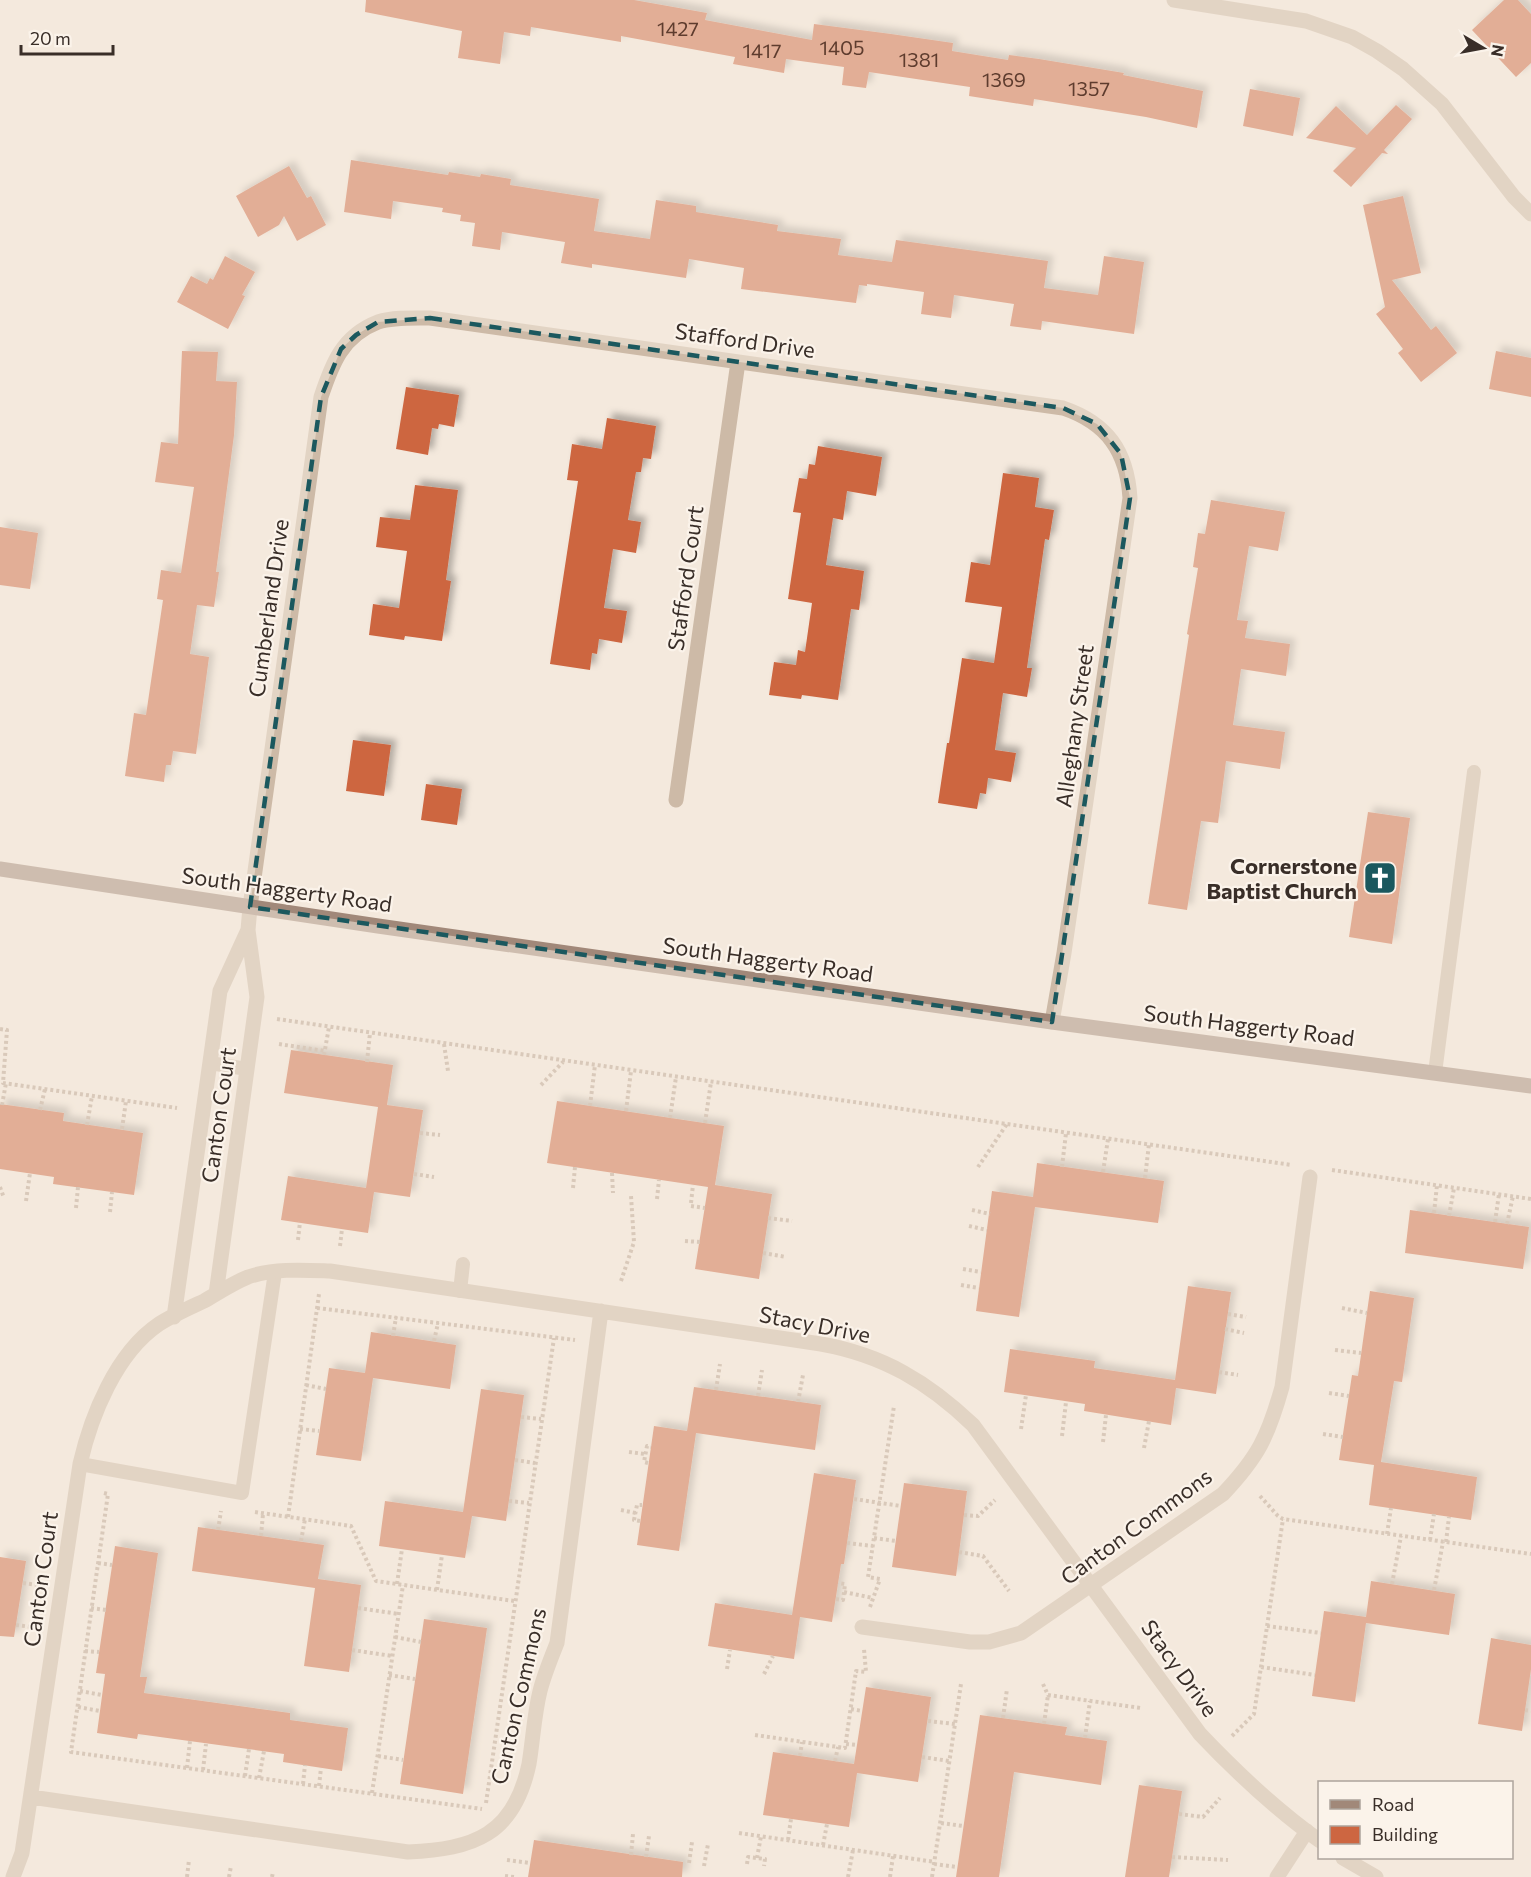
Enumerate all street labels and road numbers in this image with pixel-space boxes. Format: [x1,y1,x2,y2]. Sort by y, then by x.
street label: Stafford Drive [673,317,817,363]
street label: Stafford Court [661,504,709,652]
street label: Cumberland Drive [242,517,294,699]
street label: Alleghany Street [1049,643,1099,809]
street label: South Haggerty Road [180,861,394,917]
street label: South Haggerty Road [661,931,875,987]
street label: South Haggerty Road [1142,999,1356,1051]
street label: Canton Court [195,1046,241,1184]
street label: Stacy Drive [757,1300,873,1348]
street label: Canton Commons [1055,1462,1217,1590]
street label: Canton Court [17,1510,63,1648]
street label: Canton Commons [485,1605,551,1787]
street label: Stacy Drive [1136,1614,1224,1722]

